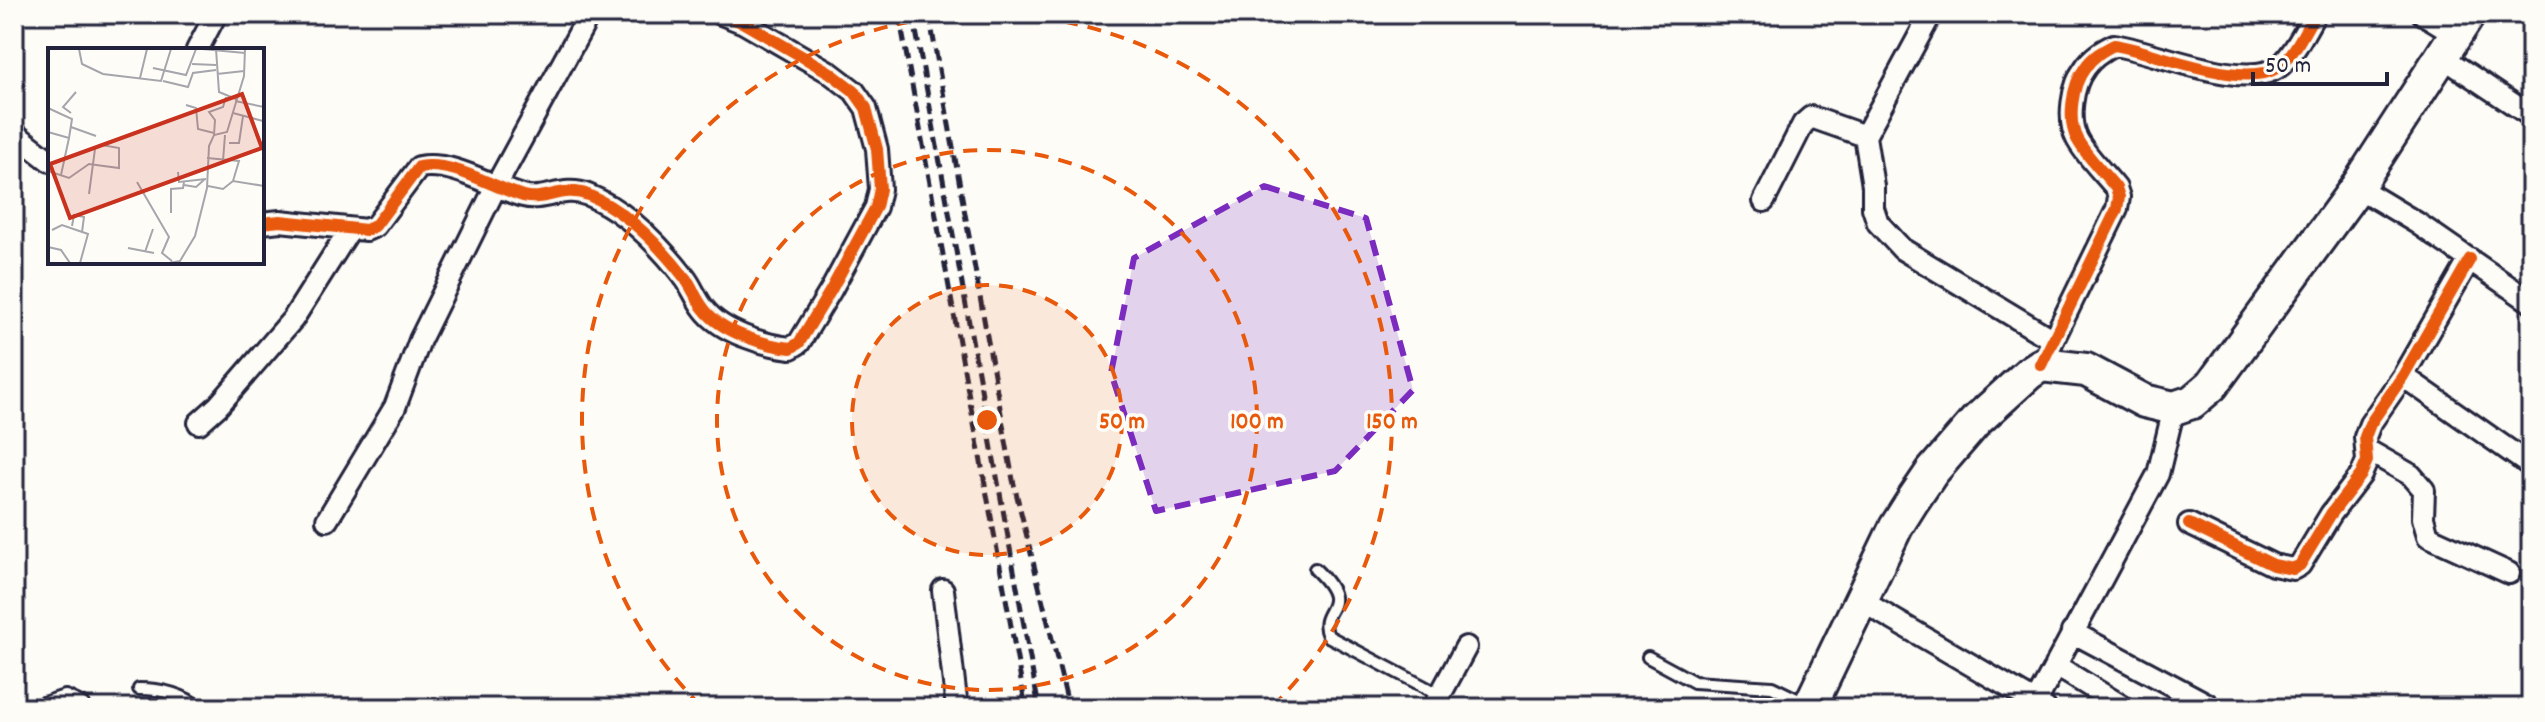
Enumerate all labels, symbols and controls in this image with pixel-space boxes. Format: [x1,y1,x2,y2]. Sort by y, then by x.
scale bar [2253,36,2387,86]
inset map [48,48,264,264]
text: 50 m [2265,50,2311,84]
centre of rings [973,406,1001,434]
text: 50 m [1099,406,1145,440]
text: 100 m [1230,406,1284,440]
text: 150 m [1366,406,1418,440]

